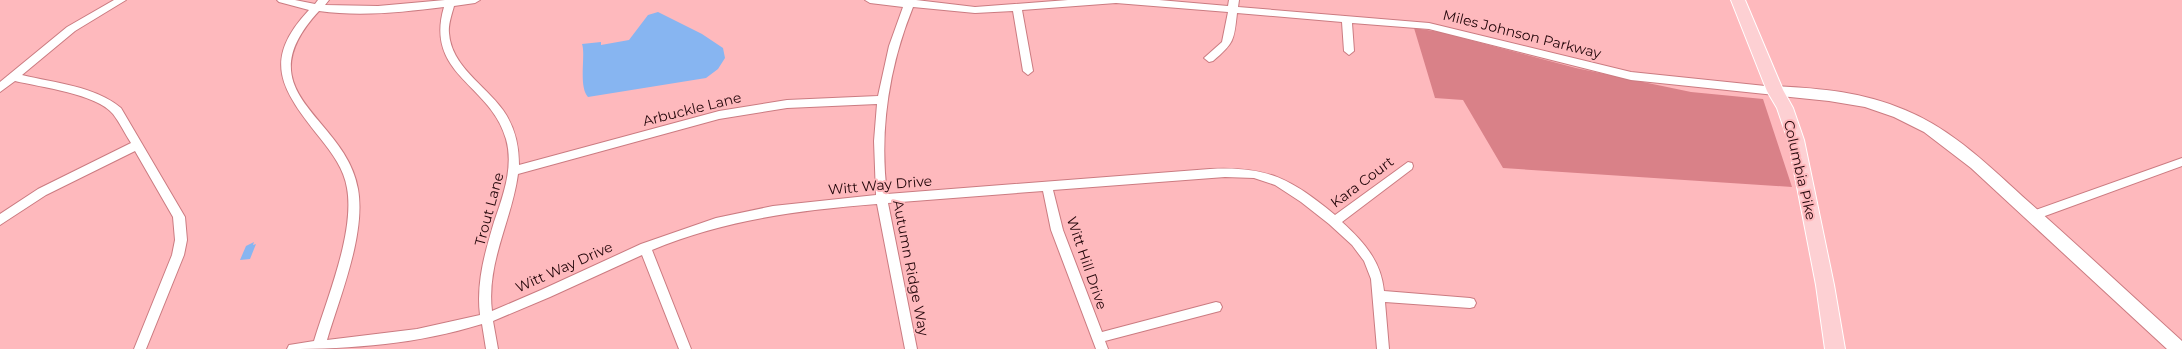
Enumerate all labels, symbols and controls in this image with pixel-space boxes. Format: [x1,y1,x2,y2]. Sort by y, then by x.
street label: Miles Johnson Parkway [1441,6,1603,62]
street label: Arbuckle Lane [641,88,743,130]
street label: Columbia Pike [1780,118,1820,222]
street label: Kara Court [1327,152,1397,212]
street label: Trout Lane [471,170,507,248]
street label: Witt Way Drive [827,171,933,199]
street label: Autumn Ridge Way [889,199,933,338]
street label: Witt Hill Drive [1063,214,1111,312]
street label: Witt Way Drive [513,238,615,296]

